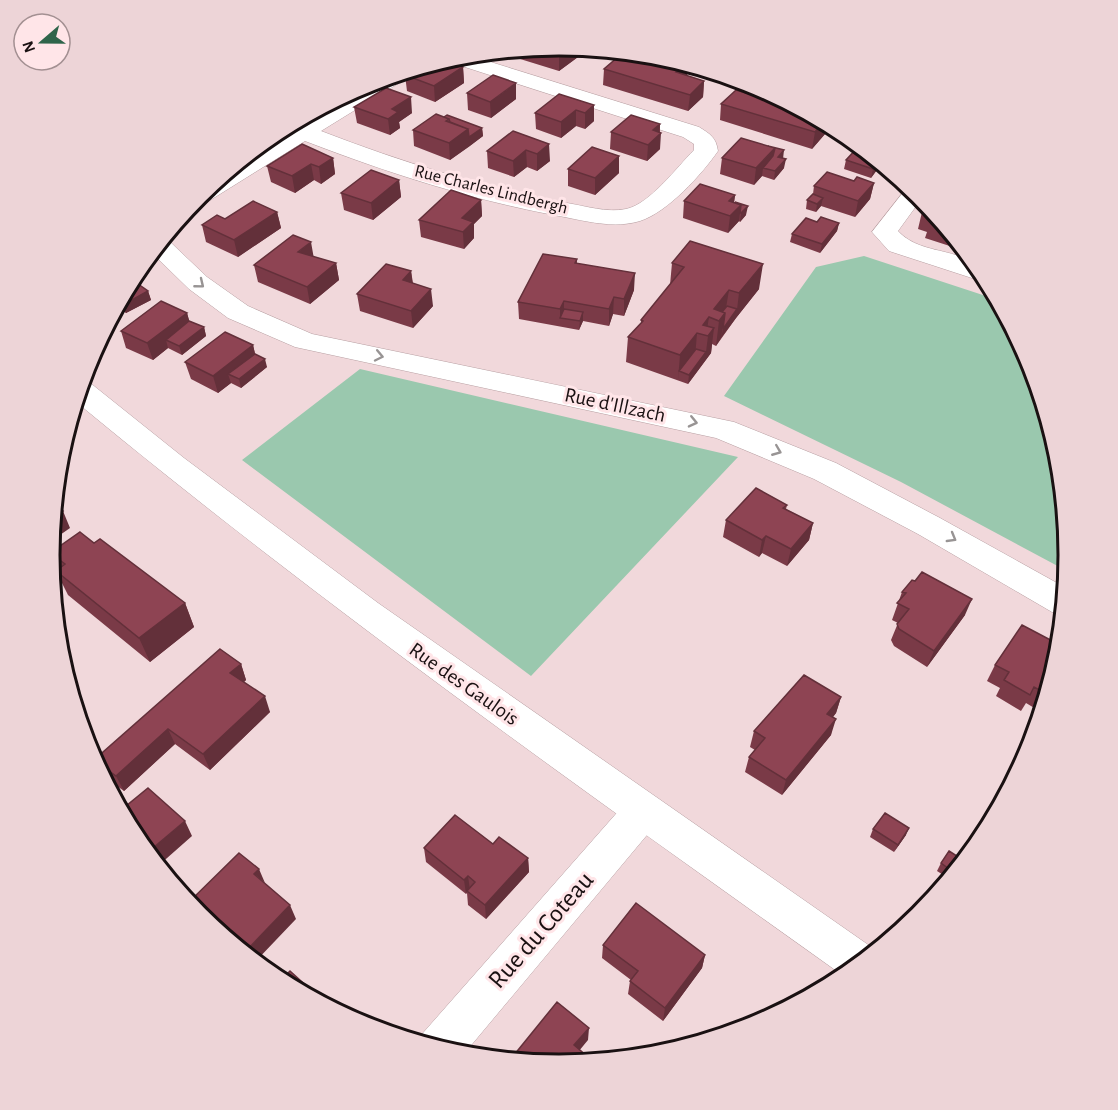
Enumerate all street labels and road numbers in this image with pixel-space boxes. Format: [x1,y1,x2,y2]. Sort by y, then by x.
street label: Rue Charles Lindbergh [413,162,569,218]
street label: Rue d'Illzach [563,384,667,426]
street label: Rue des Gaulois [406,639,522,729]
street label: Rue du Coteau [483,867,599,993]

